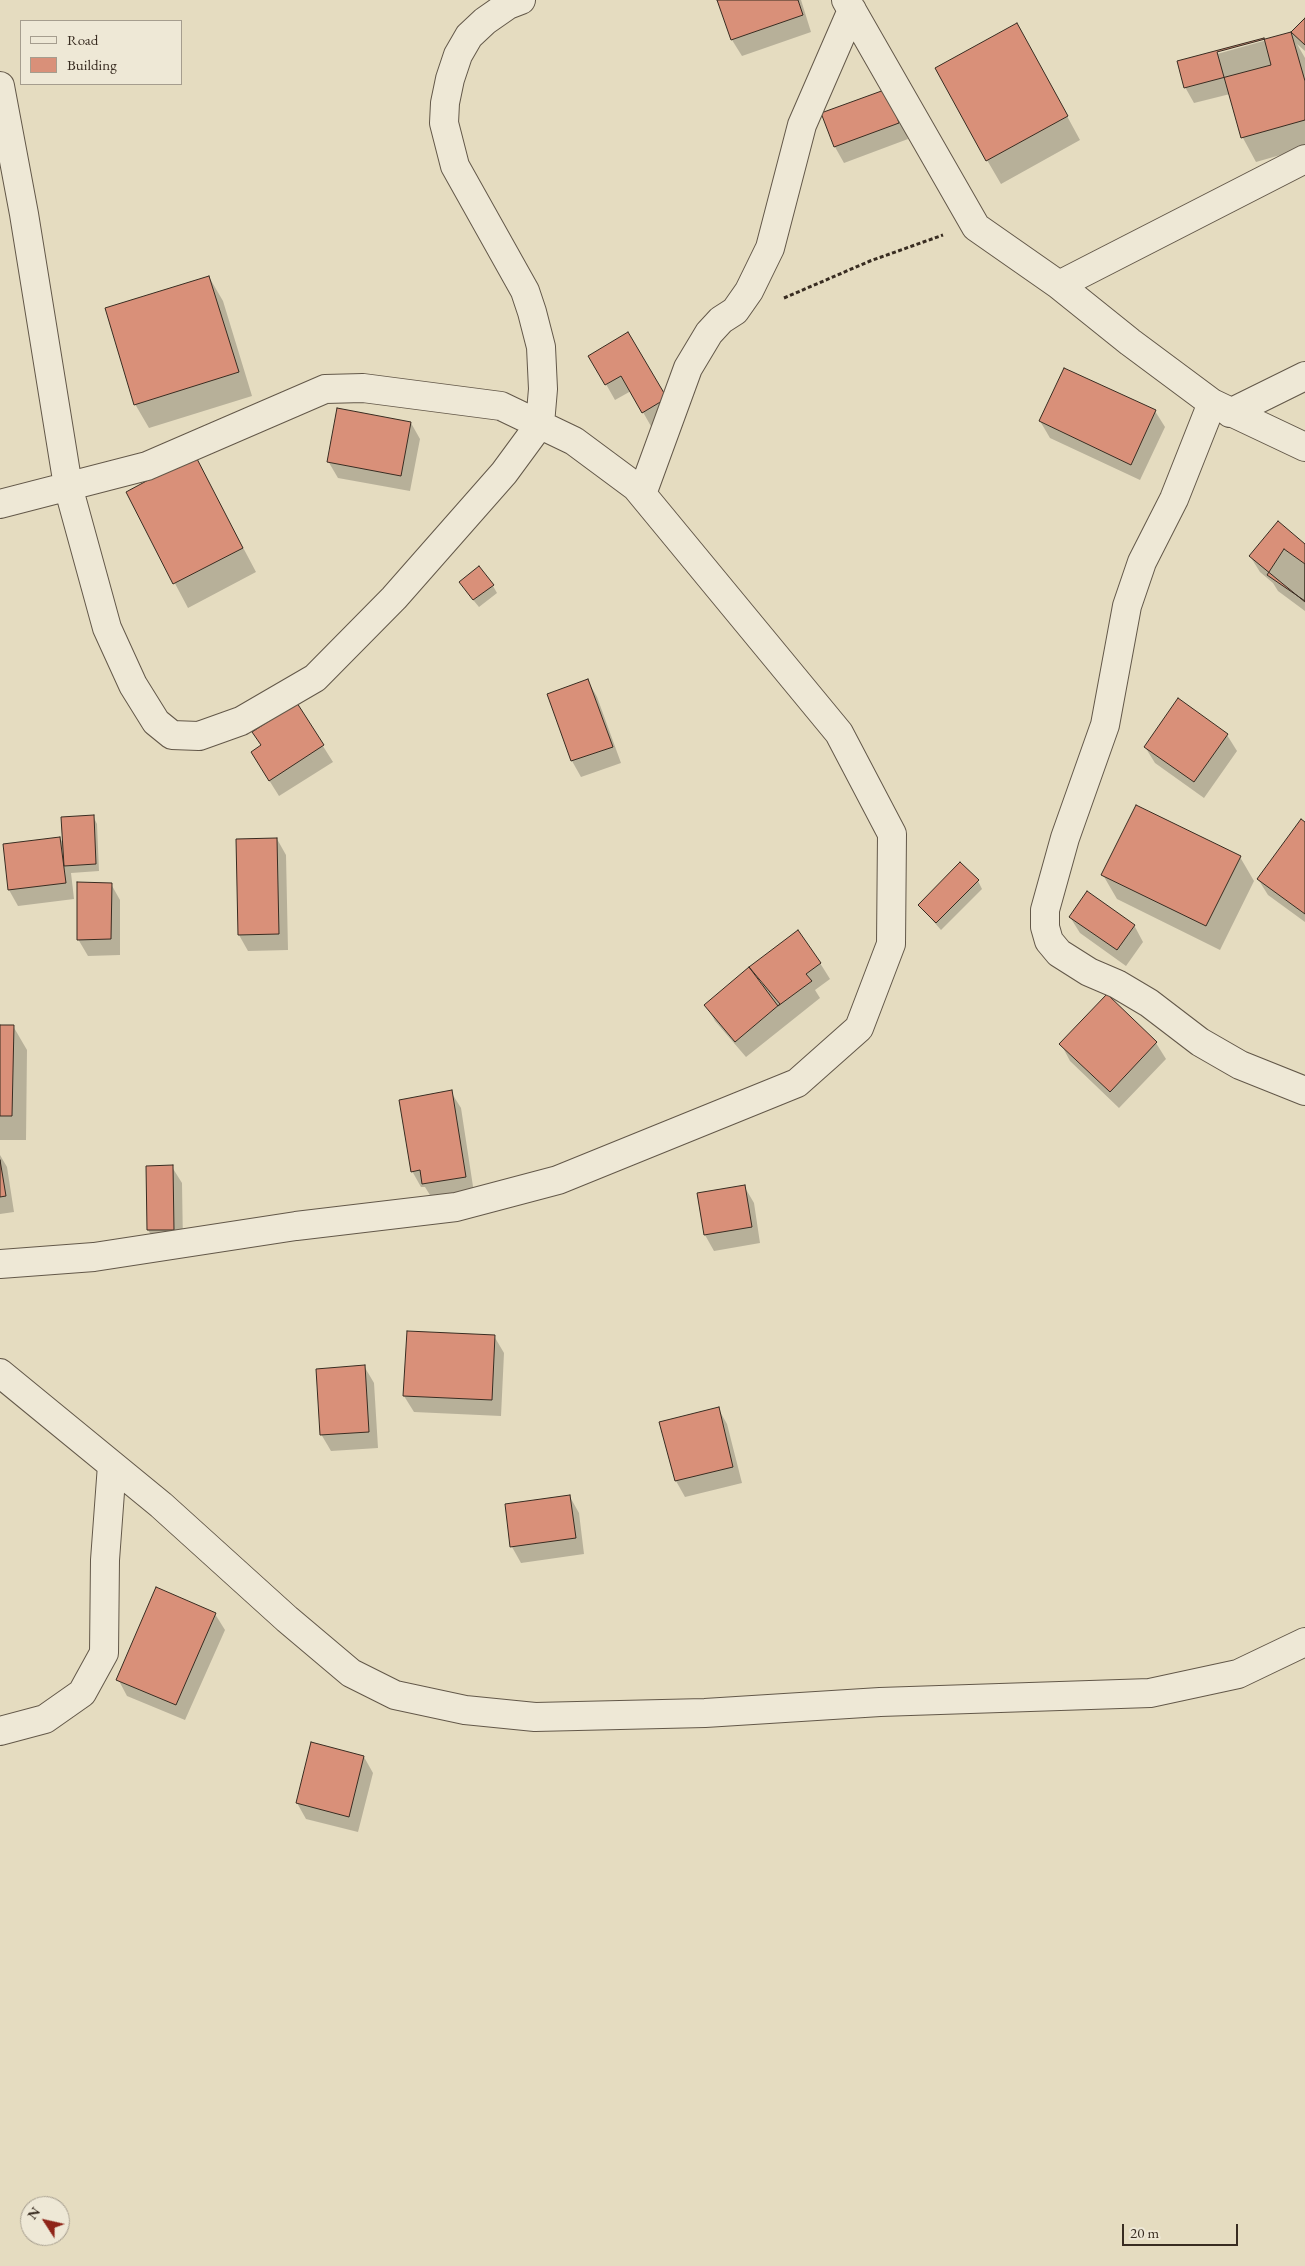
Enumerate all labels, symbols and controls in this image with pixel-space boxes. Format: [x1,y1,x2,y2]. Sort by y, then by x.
legend [20,20,182,85]
text: Road [67,30,98,49]
text: Building [67,55,117,74]
north arrow [20,2196,70,2246]
text: N [23,2203,44,2223]
scale bar [1125,2214,1241,2246]
text: 20 m [1130,2223,1159,2242]

